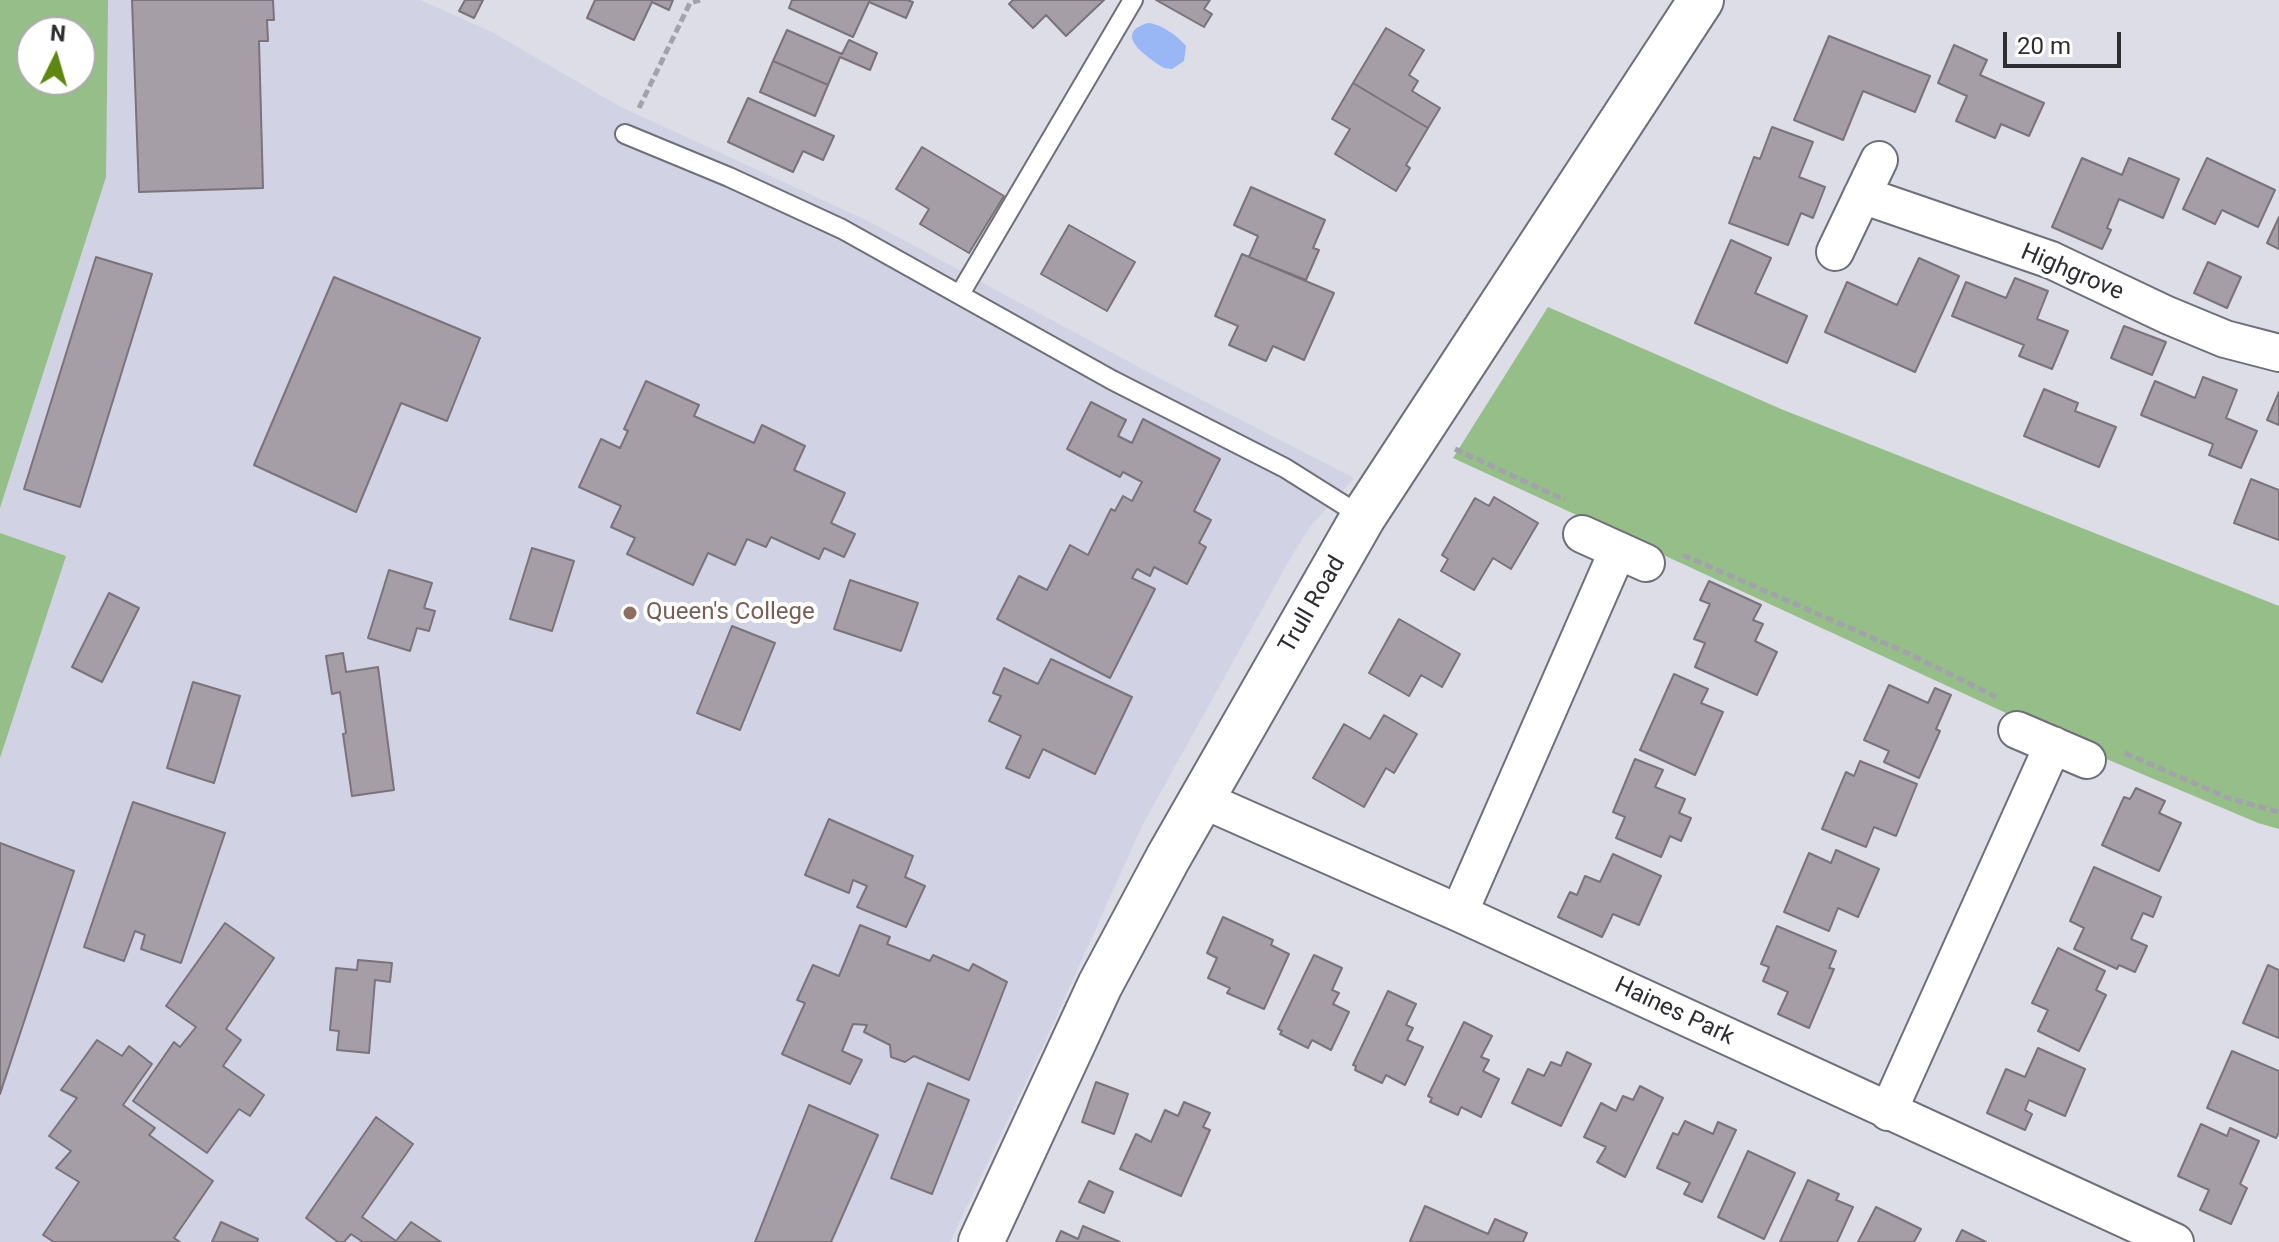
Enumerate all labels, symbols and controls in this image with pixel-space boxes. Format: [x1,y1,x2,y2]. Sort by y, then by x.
north arrow [16,16,96,96]
scale bar [2007,16,2125,66]
text: N [49,20,67,47]
text: 20 m [2017,32,2071,60]
street label: Highgrove [2016,239,2128,307]
street label: Trull Road [1274,551,1352,659]
place label: Queen's College [646,599,815,627]
marker: Queen's College [621,604,639,622]
street label: Haines Park [1610,972,1738,1052]

